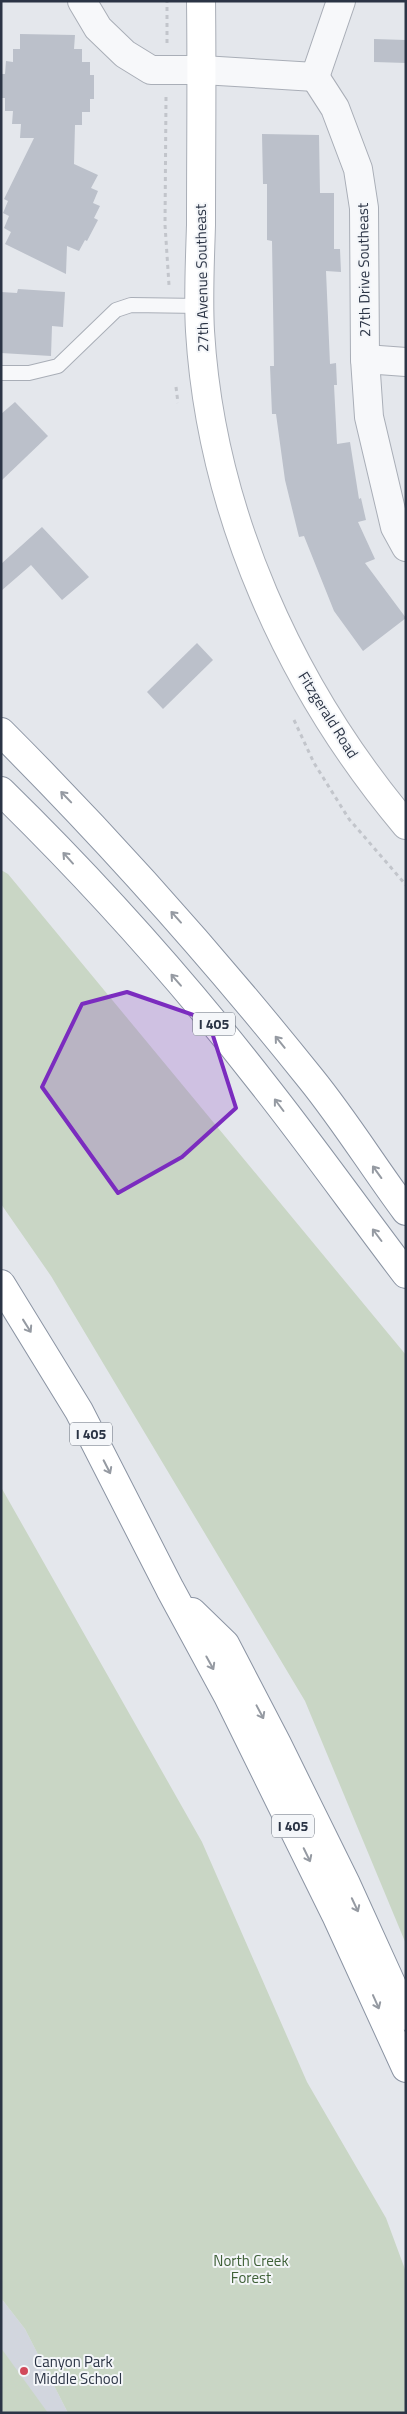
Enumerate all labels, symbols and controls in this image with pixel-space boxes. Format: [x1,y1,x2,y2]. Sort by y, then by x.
street label: 27th Drive Southeast [351,202,376,337]
street label: 27th Avenue Southeast [189,203,214,352]
street label: Fitzgerald Road [293,667,364,763]
one-way arrow [60,791,72,804]
one-way arrow [62,852,74,865]
one-way arrow [170,911,182,924]
one-way arrow [170,973,182,986]
road number: I 405 [193,1012,235,1036]
one-way arrow [275,1035,286,1048]
one-way arrow [274,1098,284,1112]
one-way arrow [372,1165,382,1179]
one-way arrow [371,1229,382,1242]
one-way arrow [22,1318,32,1332]
road number: I 405 [70,1422,112,1446]
one-way arrow [102,1459,112,1474]
one-way arrow [206,1655,215,1670]
one-way arrow [255,1704,265,1719]
road number: I 405 [272,1814,314,1838]
one-way arrow [303,1847,312,1862]
one-way arrow [351,1897,360,1912]
one-way arrow [371,1994,381,2009]
park label: North Creek Forest [213,2249,289,2289]
place label: Canyon Park Middle School [34,2350,122,2390]
marker: Canyon Park Middle School [18,2365,30,2377]

